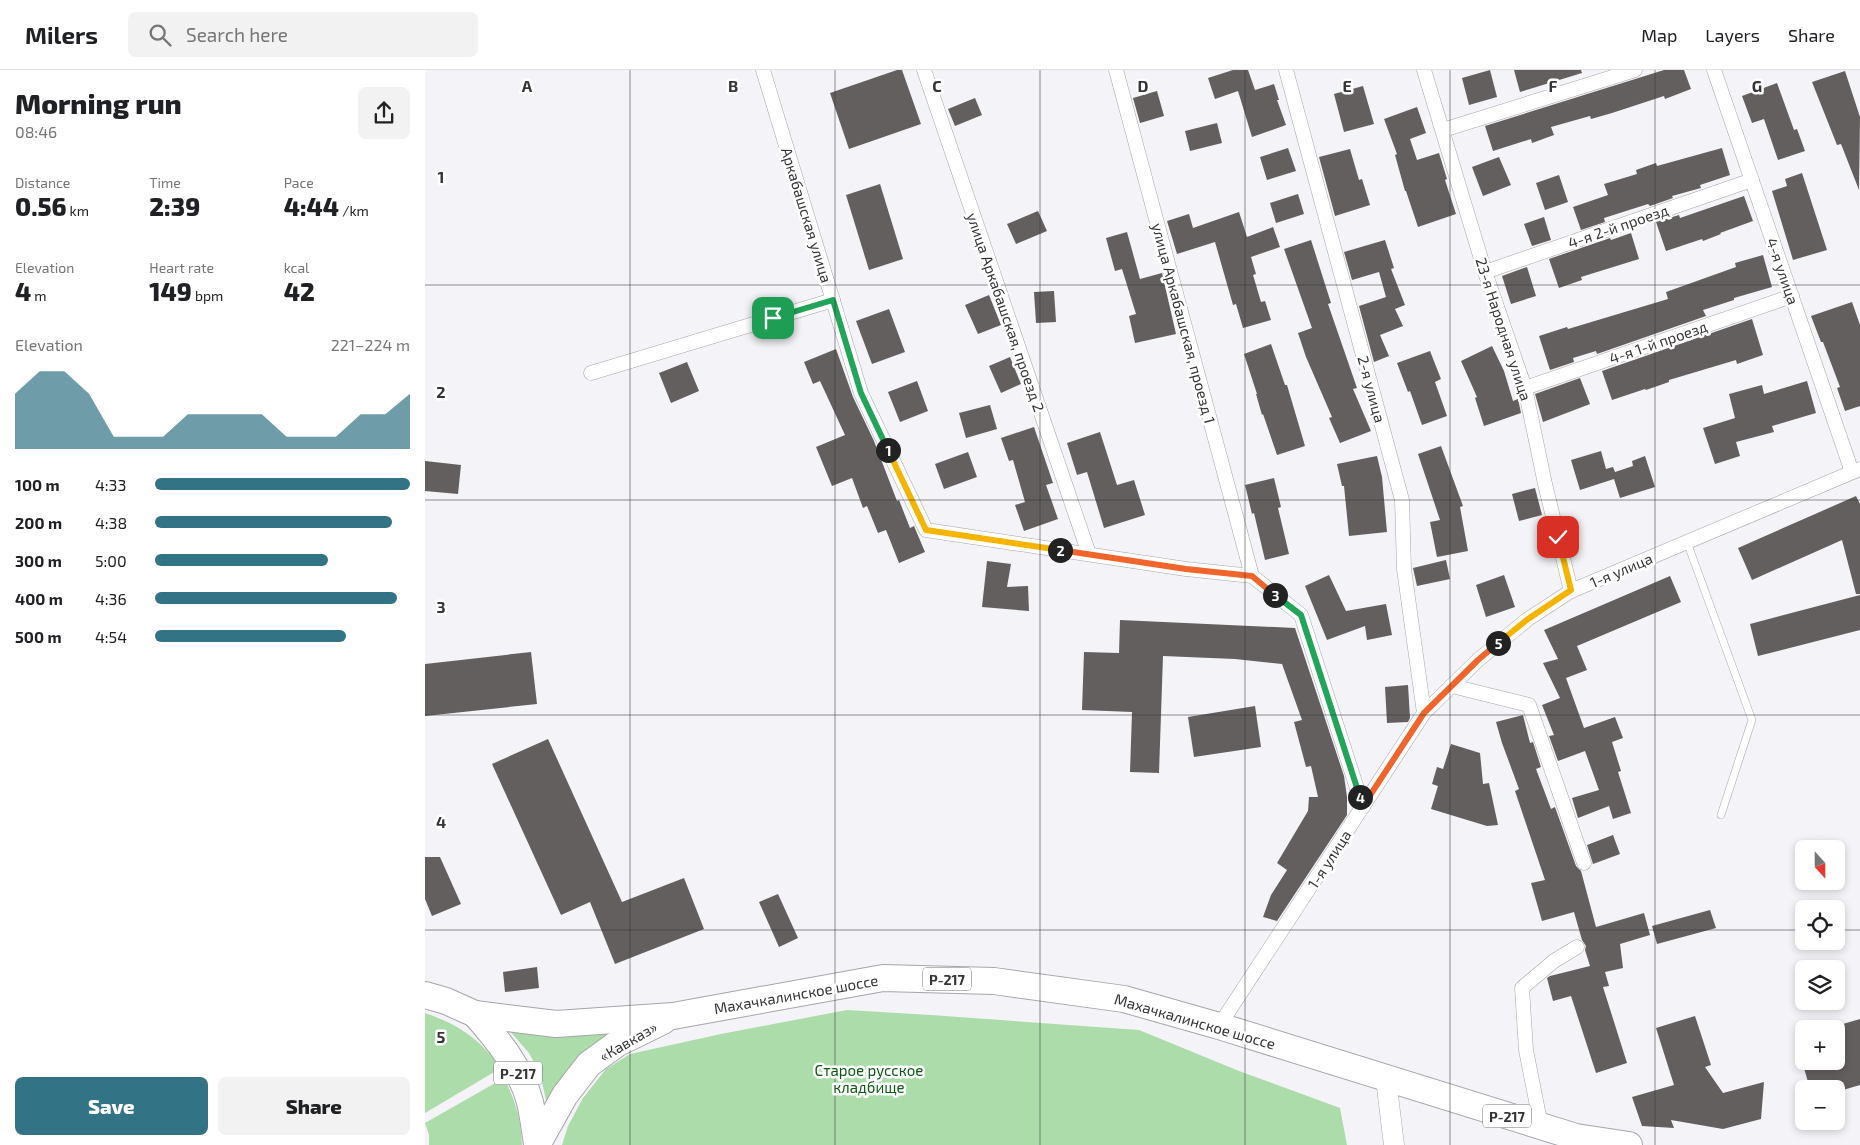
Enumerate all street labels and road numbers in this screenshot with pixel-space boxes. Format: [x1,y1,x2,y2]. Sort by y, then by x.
street label: Аркабашская улица [777,145,836,285]
street label: 4-я 2-й проезд [1565,200,1671,252]
street label: улица Аркабашская, проезд 2 [962,210,1049,414]
street label: улица Аркабашская, проезд 1 [1148,221,1219,425]
street label: 4-я улица [1762,235,1803,307]
street label: 23-я Народная улица [1471,255,1536,403]
street label: 4-я 1-й проезд [1607,317,1710,367]
street label: 2-я улица [1353,354,1390,425]
street label: 1-я улица [1587,549,1655,592]
street label: 1-я улица [1303,826,1355,892]
road number: Р-217 [923,968,971,991]
street label: Махачкалинское шоссе [712,971,880,1017]
street label: Махачкалинское шоссе [1112,989,1278,1053]
street label: «Кавказ» [596,1017,660,1065]
road number: Р-217 [494,1061,542,1084]
road number: Р-217 [1483,1104,1531,1128]

